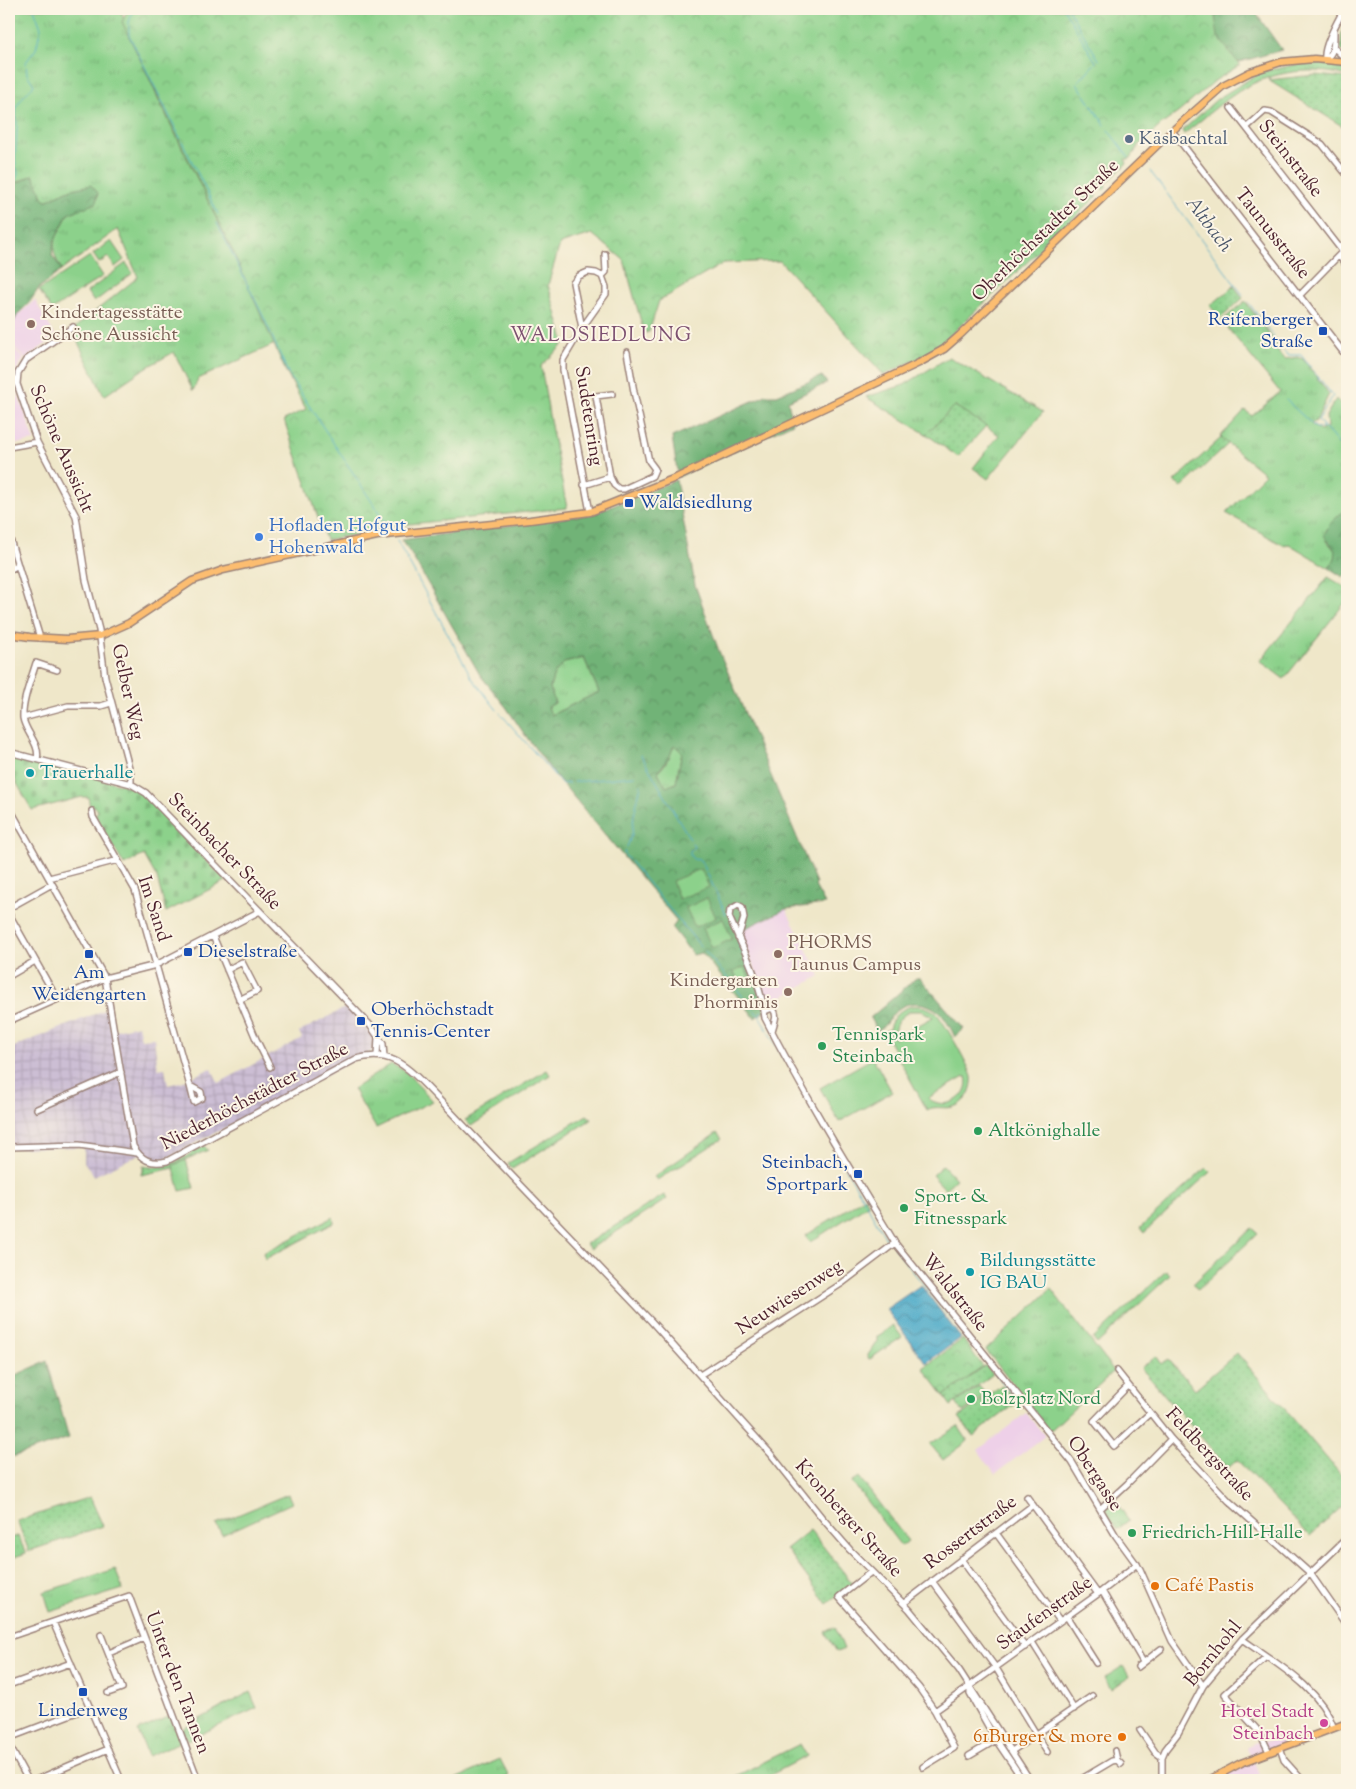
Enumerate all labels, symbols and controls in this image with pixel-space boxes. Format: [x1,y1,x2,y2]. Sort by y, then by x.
street label: Steinstraße [1251,114,1329,204]
place label: Käsbachtal [1139,126,1228,153]
marker: Käsbachtal [1123,133,1135,145]
street label: Oberhöchstadter Straße [966,153,1126,309]
street label: Taunusstraße [1228,183,1316,285]
water label: Altbach [1177,191,1239,260]
place label: Kindertagesstätte Schöne Aussicht [41,300,183,349]
place label: Reifenberger Straße [1208,307,1313,356]
marker: Kindertagesstätte Schöne Aussicht [25,318,37,330]
district label: WALDSIEDLUNG [510,322,692,351]
marker: Reifenberger Straße [1317,325,1329,337]
street label: Sudetenring [567,364,609,468]
street label: Schöne Aussicht [22,381,100,518]
place label: Waldsiedlung [639,490,752,517]
marker: Waldsiedlung [623,497,635,509]
place label: Hofladen Hofgut Hohenwald [269,513,407,562]
marker: Hofladen Hofgut Hohenwald [253,531,265,543]
street label: Gelber Weg [104,641,150,743]
place label: Trauerhalle [40,760,133,787]
marker: Trauerhalle [24,767,36,779]
street label: Steinbacher Straße [161,787,287,917]
street label: Im Sand [130,873,176,946]
place label: PHORMS Taunus Campus [788,930,921,979]
place label: Dieselstraße [198,939,298,966]
marker: Dieselstraße [182,946,194,958]
marker: Am Weidengarten [83,948,95,960]
marker: PHORMS Taunus Campus [772,948,784,960]
place label: Am Weidengarten [31,960,147,1009]
place label: Kindergarten Phorminis [670,968,778,1017]
marker: Kindergarten Phorminis [782,986,794,998]
place label: Oberhöchstadt Tennis-Center [371,997,494,1046]
marker: Oberhöchstadt Tennis-Center [355,1015,367,1027]
place label: Tennispark Steinbach [832,1022,925,1071]
street label: Niederhöchstädter Straße [156,1036,354,1158]
marker: Tennispark Steinbach [816,1040,828,1052]
place label: Altkönighalle [988,1118,1101,1145]
marker: Altkönighalle [972,1125,984,1137]
place label: Steinbach, Sportpark [762,1150,849,1199]
marker: Steinbach, Sportpark [852,1168,864,1180]
place label: Sport- & Fitnesspark [914,1184,1008,1233]
marker: Sport- & Fitnesspark [898,1202,910,1214]
street label: Waldstraße [914,1248,994,1338]
place label: Bildungsstätte IG BAU [980,1248,1096,1297]
street label: Neuwiesenweg [732,1253,848,1343]
marker: Bildungsstätte IG BAU [964,1266,976,1278]
place label: Bolzplatz Nord [981,1386,1101,1413]
marker: Bolzplatz Nord [965,1393,977,1405]
street label: Feldbergstraße [1158,1402,1260,1508]
street label: Obergasse [1060,1431,1128,1517]
street label: Kronberger Straße [788,1454,908,1584]
street label: Rossertstraße [919,1489,1023,1577]
place label: Friedrich-Hill-Halle [1142,1520,1303,1547]
marker: Friedrich-Hill-Halle [1126,1527,1138,1539]
street label: Staufenstraße [992,1570,1098,1658]
place label: Café Pastis [1165,1573,1254,1600]
marker: Café Pastis [1149,1580,1161,1592]
street label: Unter den Tannen [137,1608,217,1758]
street label: Bornhohl [1179,1615,1249,1693]
marker: Lindenweg [77,1686,89,1698]
place label: Lindenweg [38,1698,128,1725]
place label: Hotel Stadt Steinbach [1221,1699,1314,1748]
marker: Hotel Stadt Steinbach [1318,1717,1330,1729]
place label: 61Burger & more [973,1724,1112,1751]
marker: 61Burger & more [1116,1731,1128,1743]

